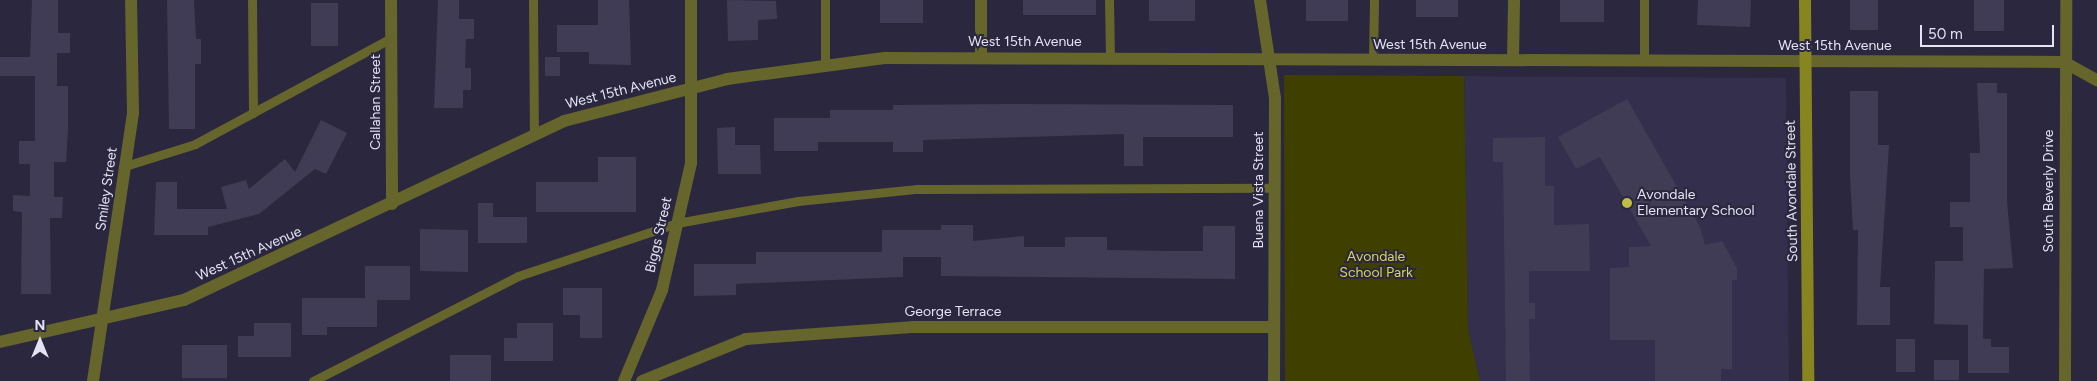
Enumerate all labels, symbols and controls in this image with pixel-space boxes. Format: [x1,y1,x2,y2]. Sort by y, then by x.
scale bar [1922,15,2056,47]
text: 50 m [1928,25,1963,43]
street label: West 15th Avenue [968,34,1082,50]
street label: West 15th Avenue [1373,37,1487,53]
street label: West 15th Avenue [1778,38,1892,54]
street label: Callahan Street [368,54,384,150]
street label: West 15th Avenue [564,69,678,113]
street label: South Avondale Street [1782,120,1802,262]
street label: South Beverly Drive [2041,130,2057,252]
street label: Buena Vista Street [1251,132,1267,248]
street label: Smiley Street [93,146,121,232]
place label: Avondale Elementary School [1637,187,1755,220]
street label: Biggs Street [642,195,676,275]
marker: Avondale Elementary School [1621,197,1633,209]
street label: West 15th Avenue [194,223,304,285]
park label: Avondale School Park [1339,249,1413,282]
street label: George Terrace [905,304,1001,320]
north arrow [15,316,65,366]
text: N [35,317,45,334]

